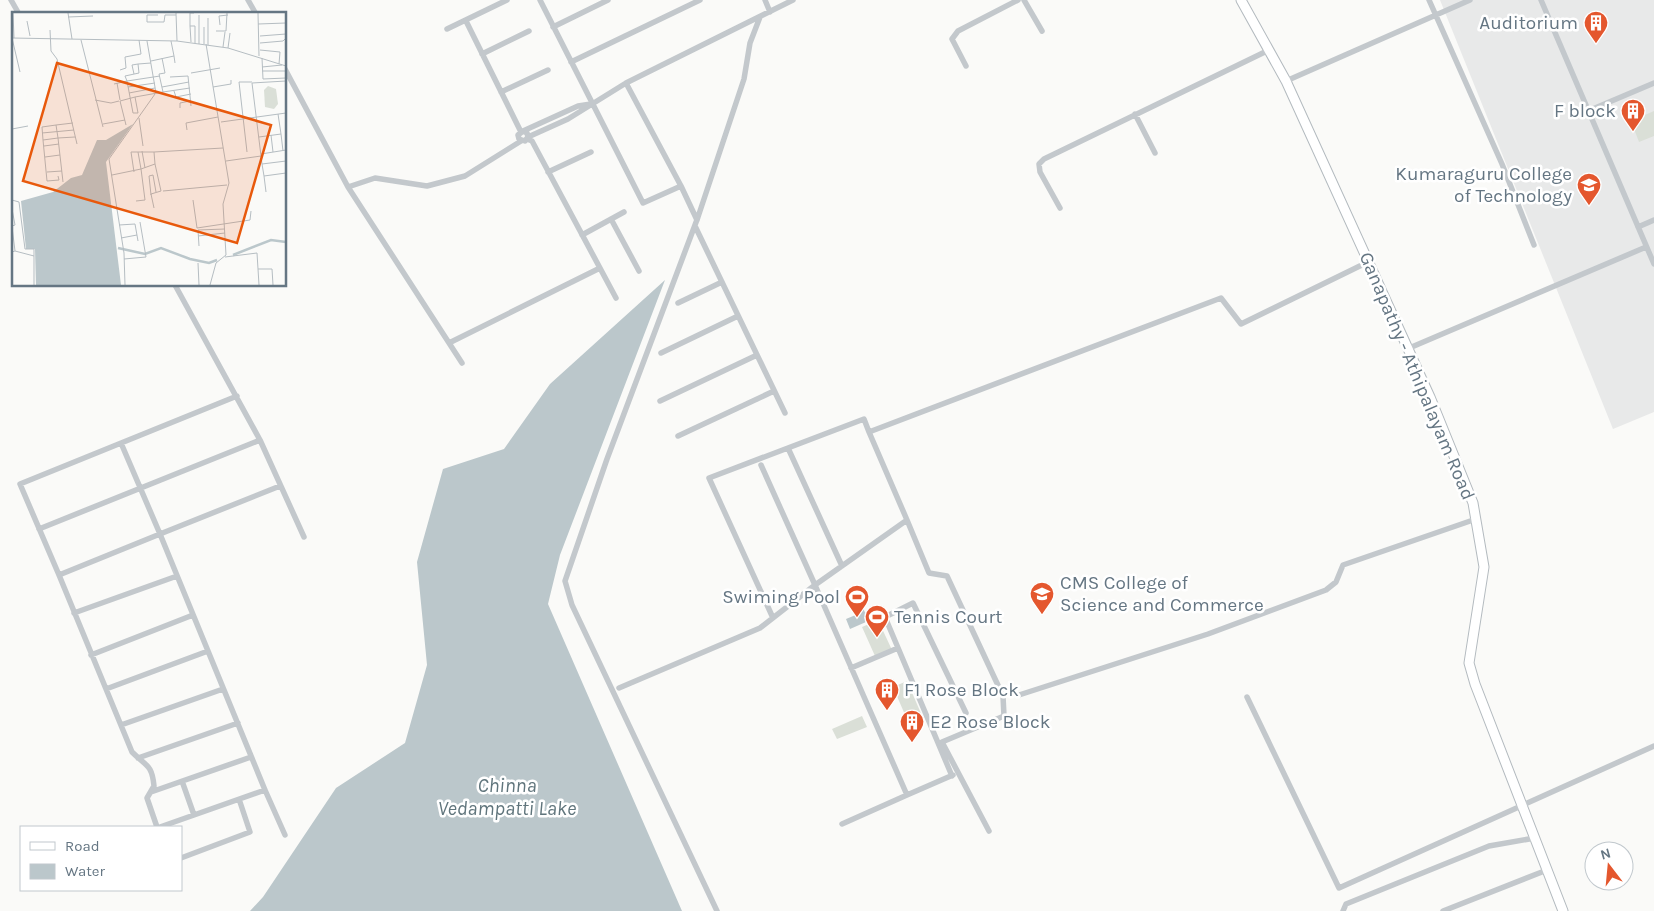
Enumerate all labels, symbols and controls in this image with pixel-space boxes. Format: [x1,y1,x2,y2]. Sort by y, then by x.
building icon: Auditorium [1583,10,1609,44]
inset map [12,12,286,286]
place label: Auditorium [1479,12,1578,34]
building icon: F block [1620,98,1646,132]
place label: F block [1554,100,1616,122]
place label: Kumaraguru College of Technology [1395,163,1572,207]
school or university icon: Kumaraguru College of Technology [1576,172,1602,206]
street label: Ganapathy - Athipalayam Road [1355,249,1479,503]
place label: CMS College of Science and Commerce [1060,572,1264,616]
school or university icon: CMS College of Science and Commerce [1029,581,1055,615]
sports icon: Swiming Pool [844,584,870,618]
place label: Swiming Pool [722,586,840,608]
sports icon: Tennis Court [864,604,890,638]
place label: Tennis Court [894,606,1002,628]
building icon: F1 Rose Block [874,677,900,711]
place label: F1 Rose Block [904,679,1019,701]
building icon: E2 Rose Block [899,709,925,743]
place label: E2 Rose Block [930,711,1051,733]
water label: Chinna Vedampatti Lake [438,774,576,820]
legend [20,826,182,891]
text: Road [65,837,100,855]
north arrow [1584,841,1634,891]
text: N [1598,844,1613,864]
text: Water [65,862,106,880]

